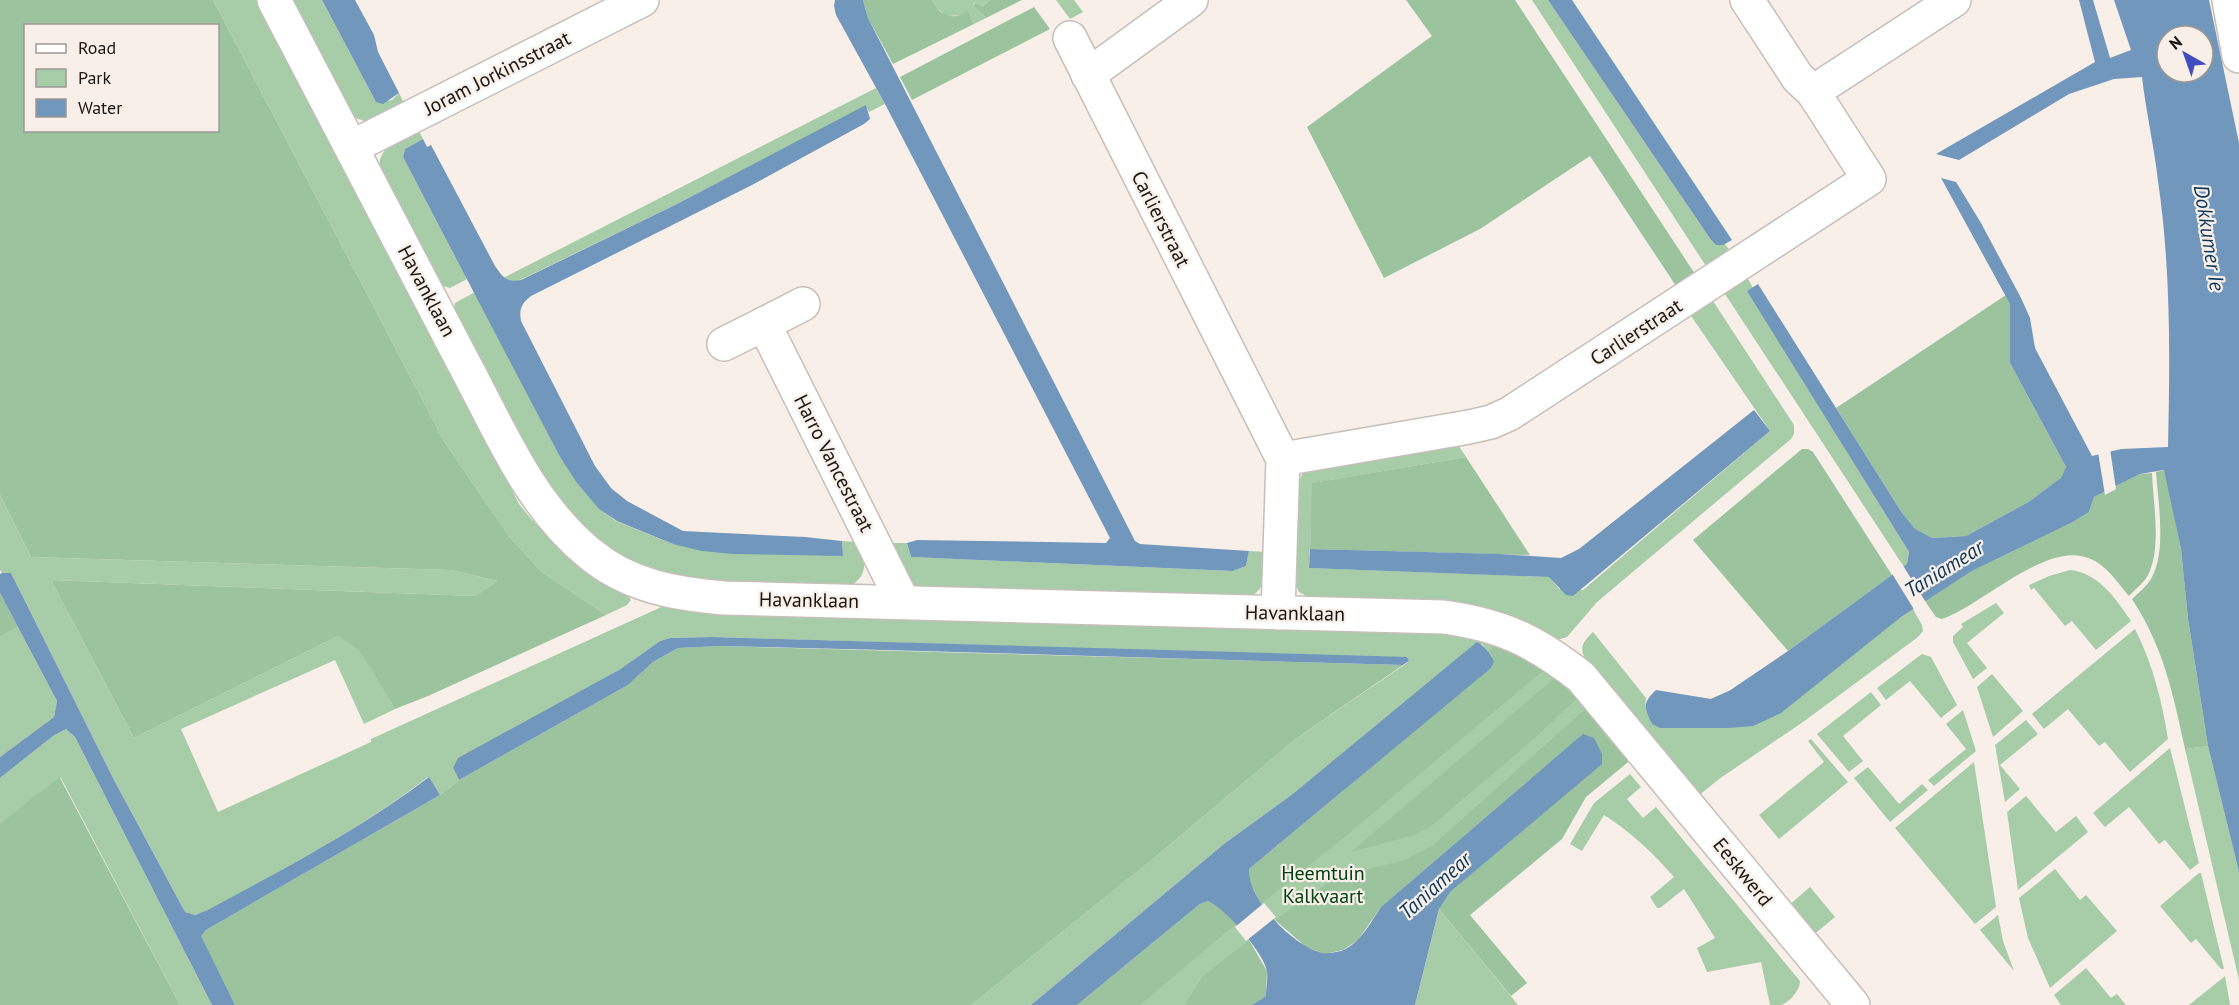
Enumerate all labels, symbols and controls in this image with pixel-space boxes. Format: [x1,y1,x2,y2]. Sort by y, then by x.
legend [24,24,219,132]
north arrow [2155,24,2215,84]
street label: Joram Jorkinsstraat [418,25,575,122]
text: N [2165,31,2186,54]
text: Road [78,36,116,59]
text: Park [78,66,111,89]
text: Water [78,96,122,119]
street label: Carlierstraat [1126,167,1196,272]
water label: Dokkumer Ie [2188,183,2231,293]
street label: Havanklaan [392,241,462,341]
street label: Carlierstraat [1585,293,1687,371]
street label: Harro Vancestraat [788,390,880,536]
water label: Taniamear [1899,533,1990,603]
street label: Havanklaan [759,586,859,614]
street label: Havanklaan [1245,599,1345,627]
street label: Eeskwerd [1707,832,1779,912]
water label: Taniamear [1393,845,1478,925]
park label: Heemtuin Kalkvaart [1281,860,1365,909]

